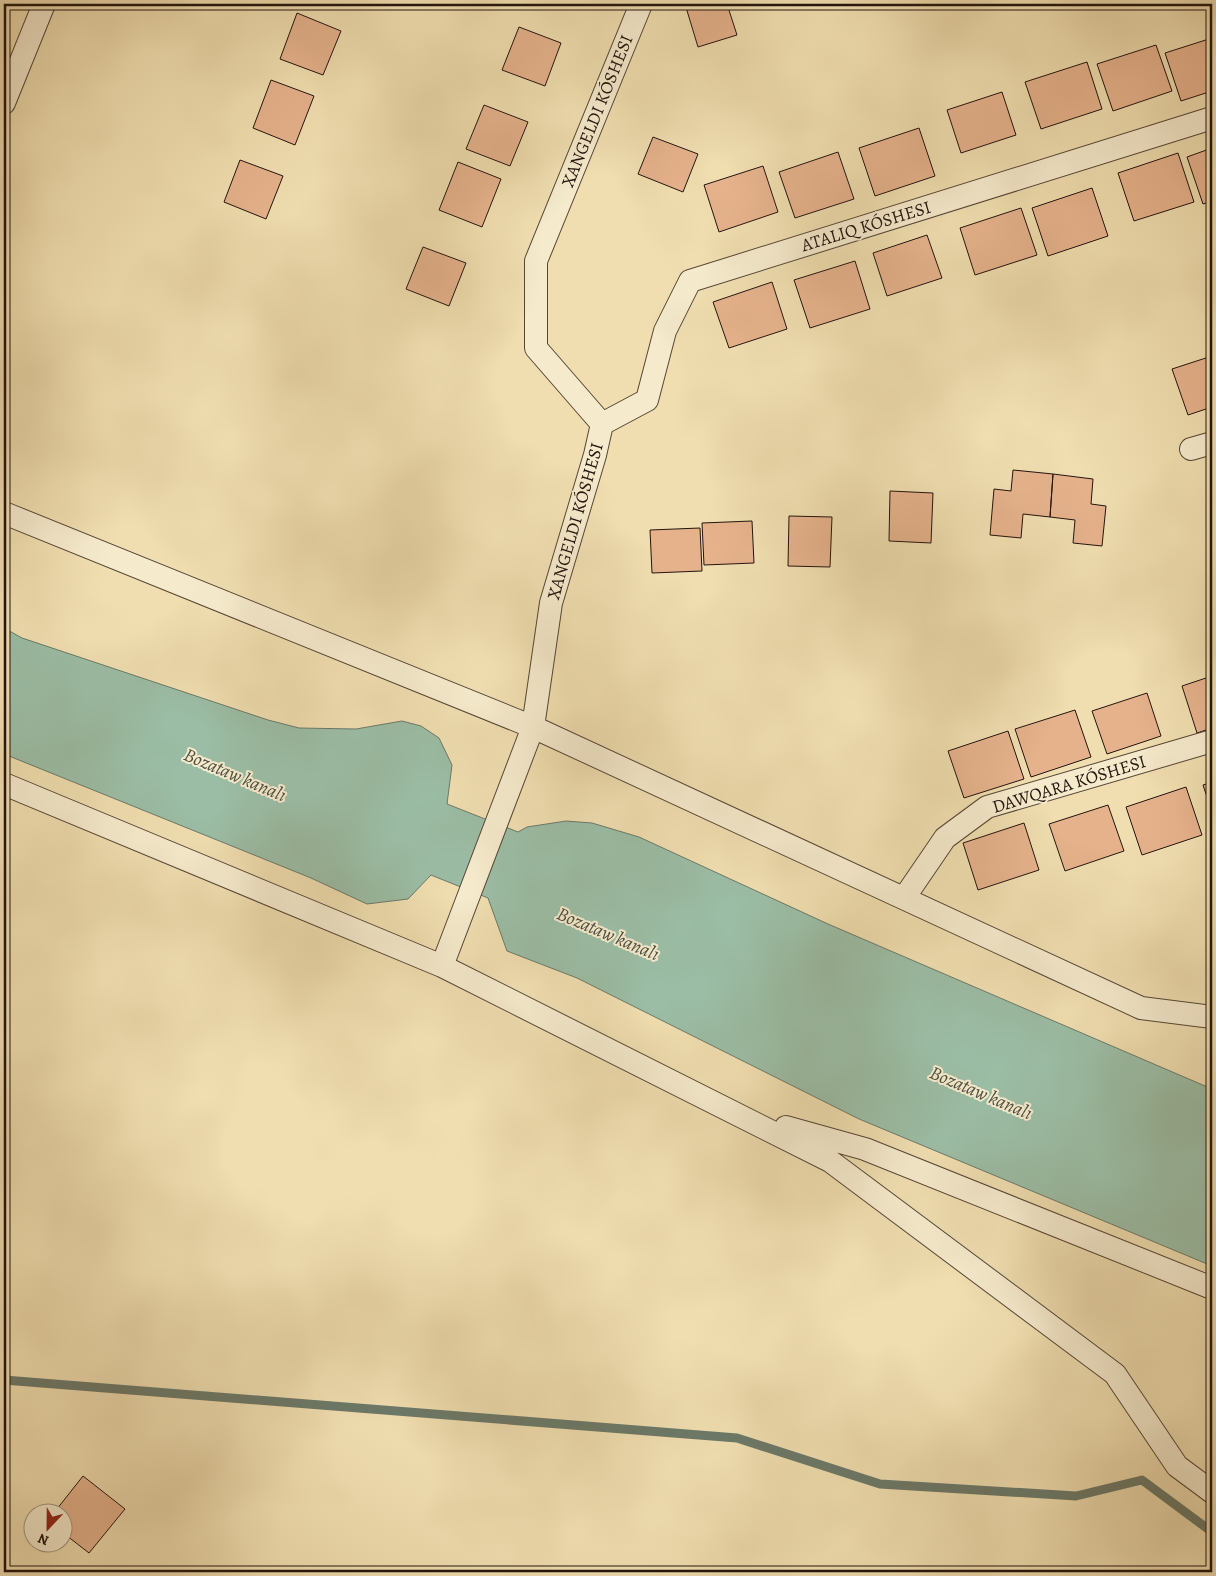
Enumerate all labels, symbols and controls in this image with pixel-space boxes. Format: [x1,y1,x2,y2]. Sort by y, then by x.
street label: XANGELDI KÓSHESI [555,31,639,191]
street label: ATALIQ KÓSHESI [797,195,934,257]
street label: XANGELDI KÓSHESI [541,440,609,602]
water label: Bozataw kanalı [180,742,290,808]
street label: DAWQARA KÓSHESI [989,749,1149,819]
water label: Bozataw kanalı [553,901,663,967]
water label: Bozataw kanalı [926,1060,1036,1126]
north arrow [22,1504,72,1554]
text: N [35,1529,52,1550]

